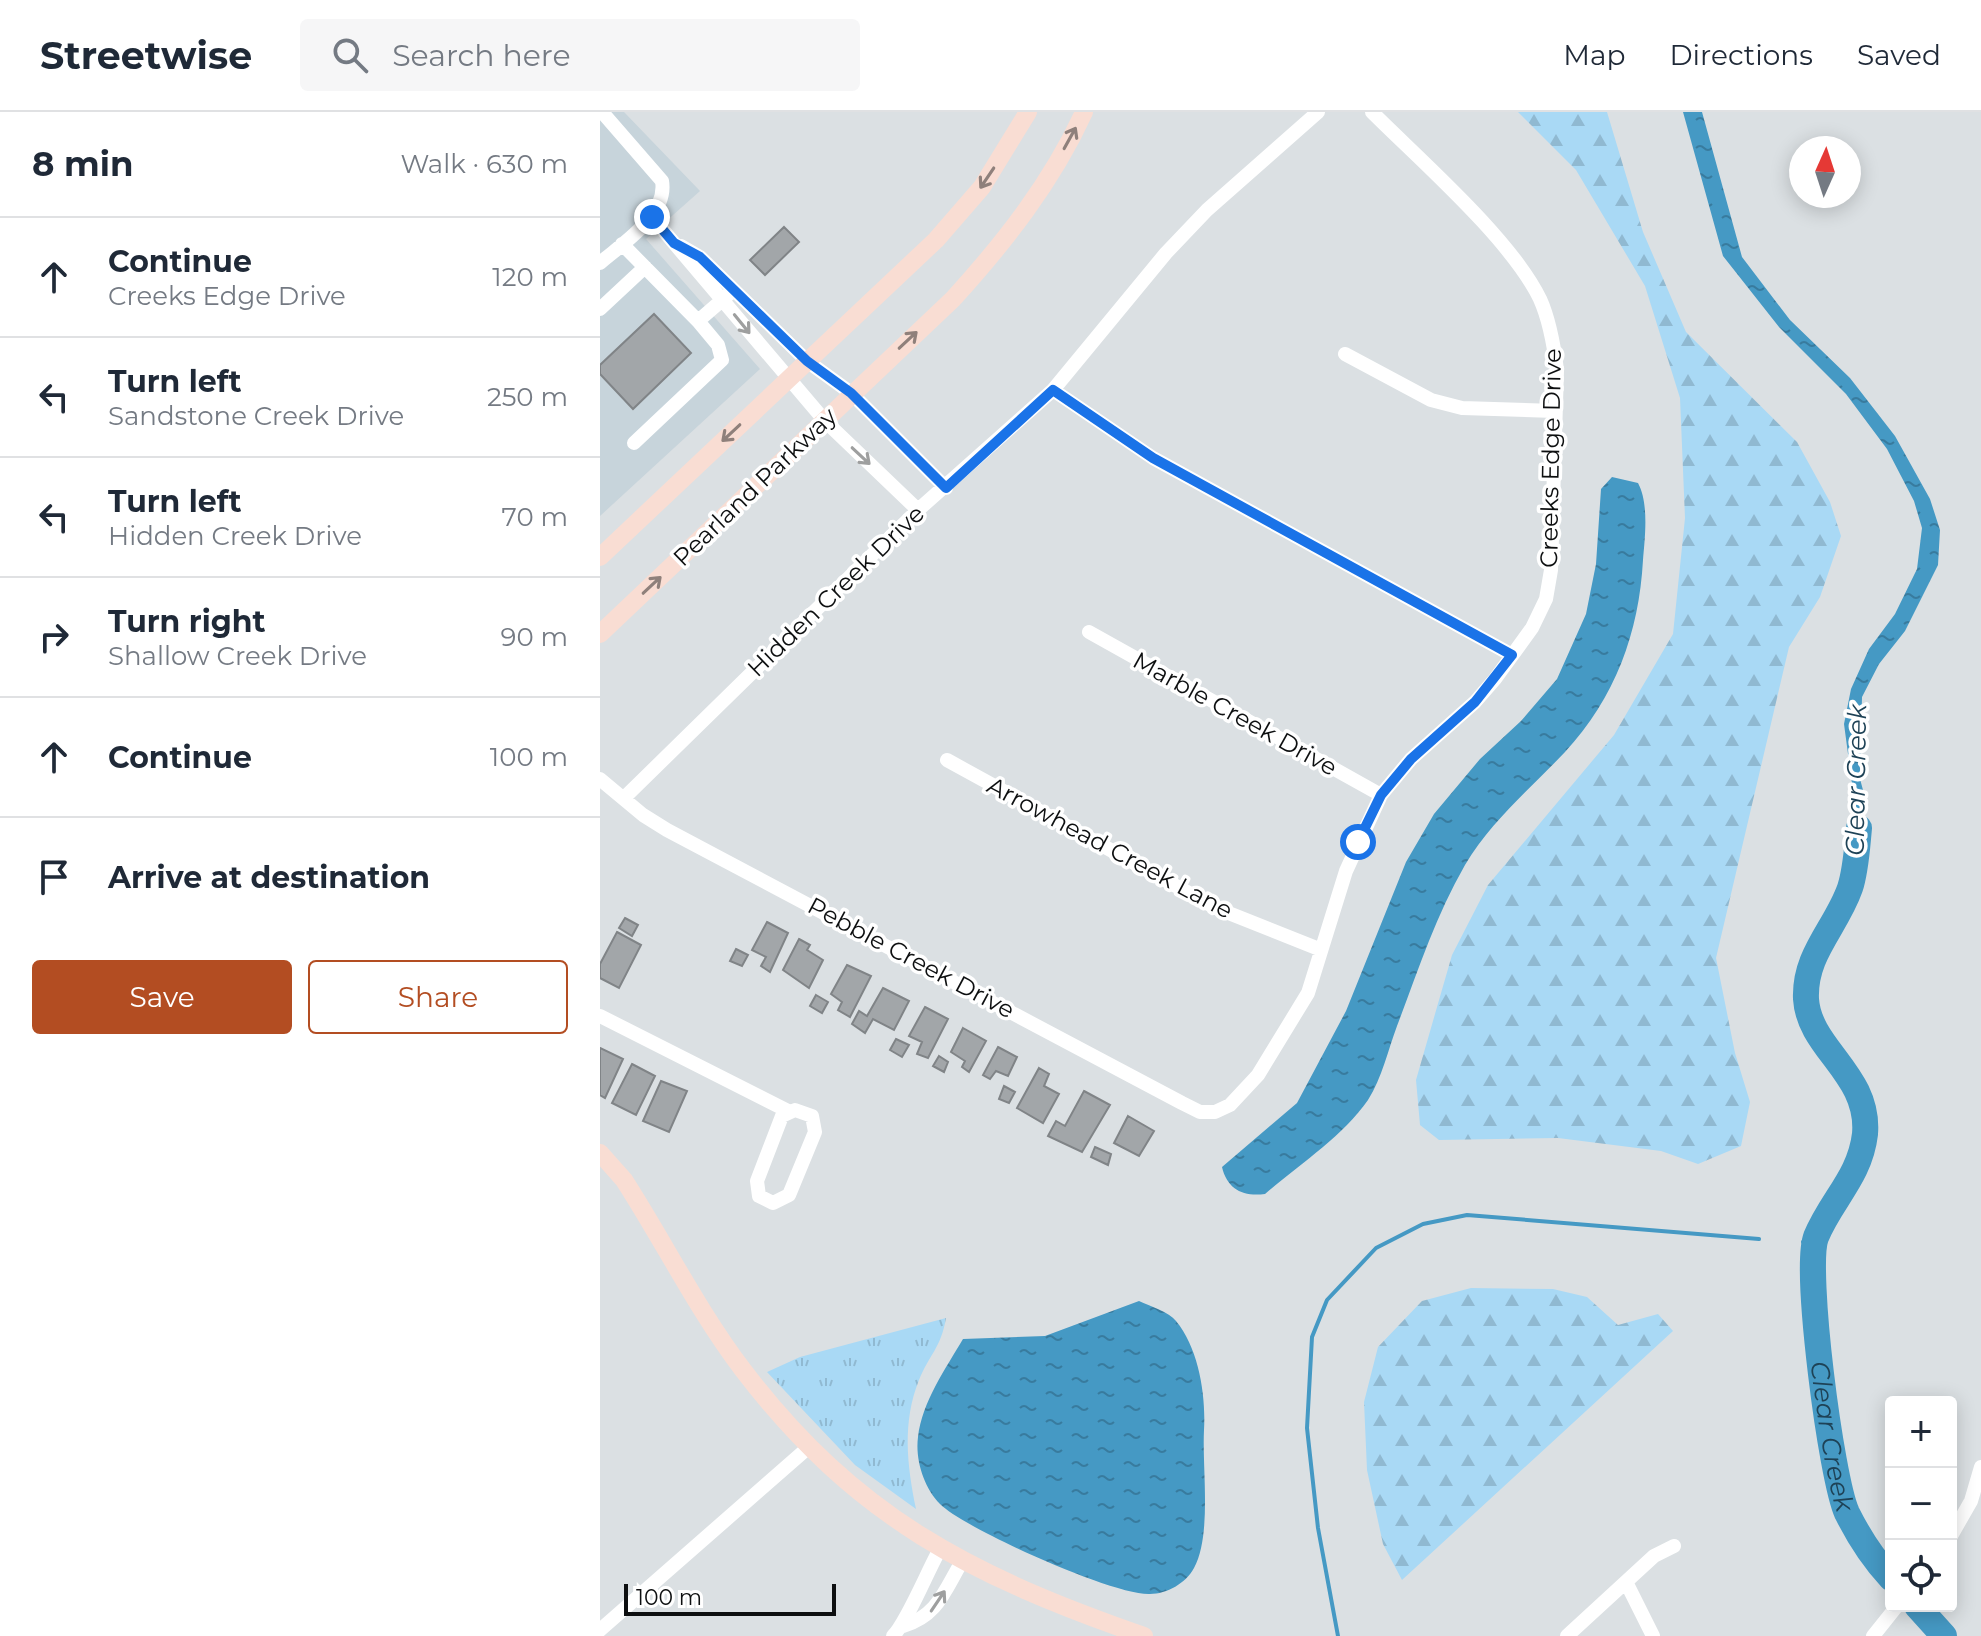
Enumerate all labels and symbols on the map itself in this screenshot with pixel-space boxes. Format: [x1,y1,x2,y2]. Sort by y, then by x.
one-way arrow [1062,127,1078,150]
north arrow [1789,136,1861,208]
one-way arrow [979,167,995,189]
route end [634,199,670,235]
one-way arrow [733,313,751,334]
one-way arrow [898,331,918,349]
street label: Creeks Edge Drive [1534,348,1567,568]
street label: Pearland Parkway [667,401,842,572]
one-way arrow [722,423,741,442]
one-way arrow [851,446,871,465]
street label: Hidden Creek Drive [741,499,930,682]
one-way arrow [642,576,662,595]
street label: Marble Creek Drive [1128,645,1342,782]
water label: Clear Creek [1839,702,1873,856]
street label: Arrowhead Creek Lane [983,770,1238,925]
route start [1340,824,1376,860]
street label: Pebble Creek Drive [803,891,1020,1024]
water label: Clear Creek [1804,1359,1862,1517]
scale bar [624,1580,836,1616]
one-way arrow [930,1591,946,1613]

